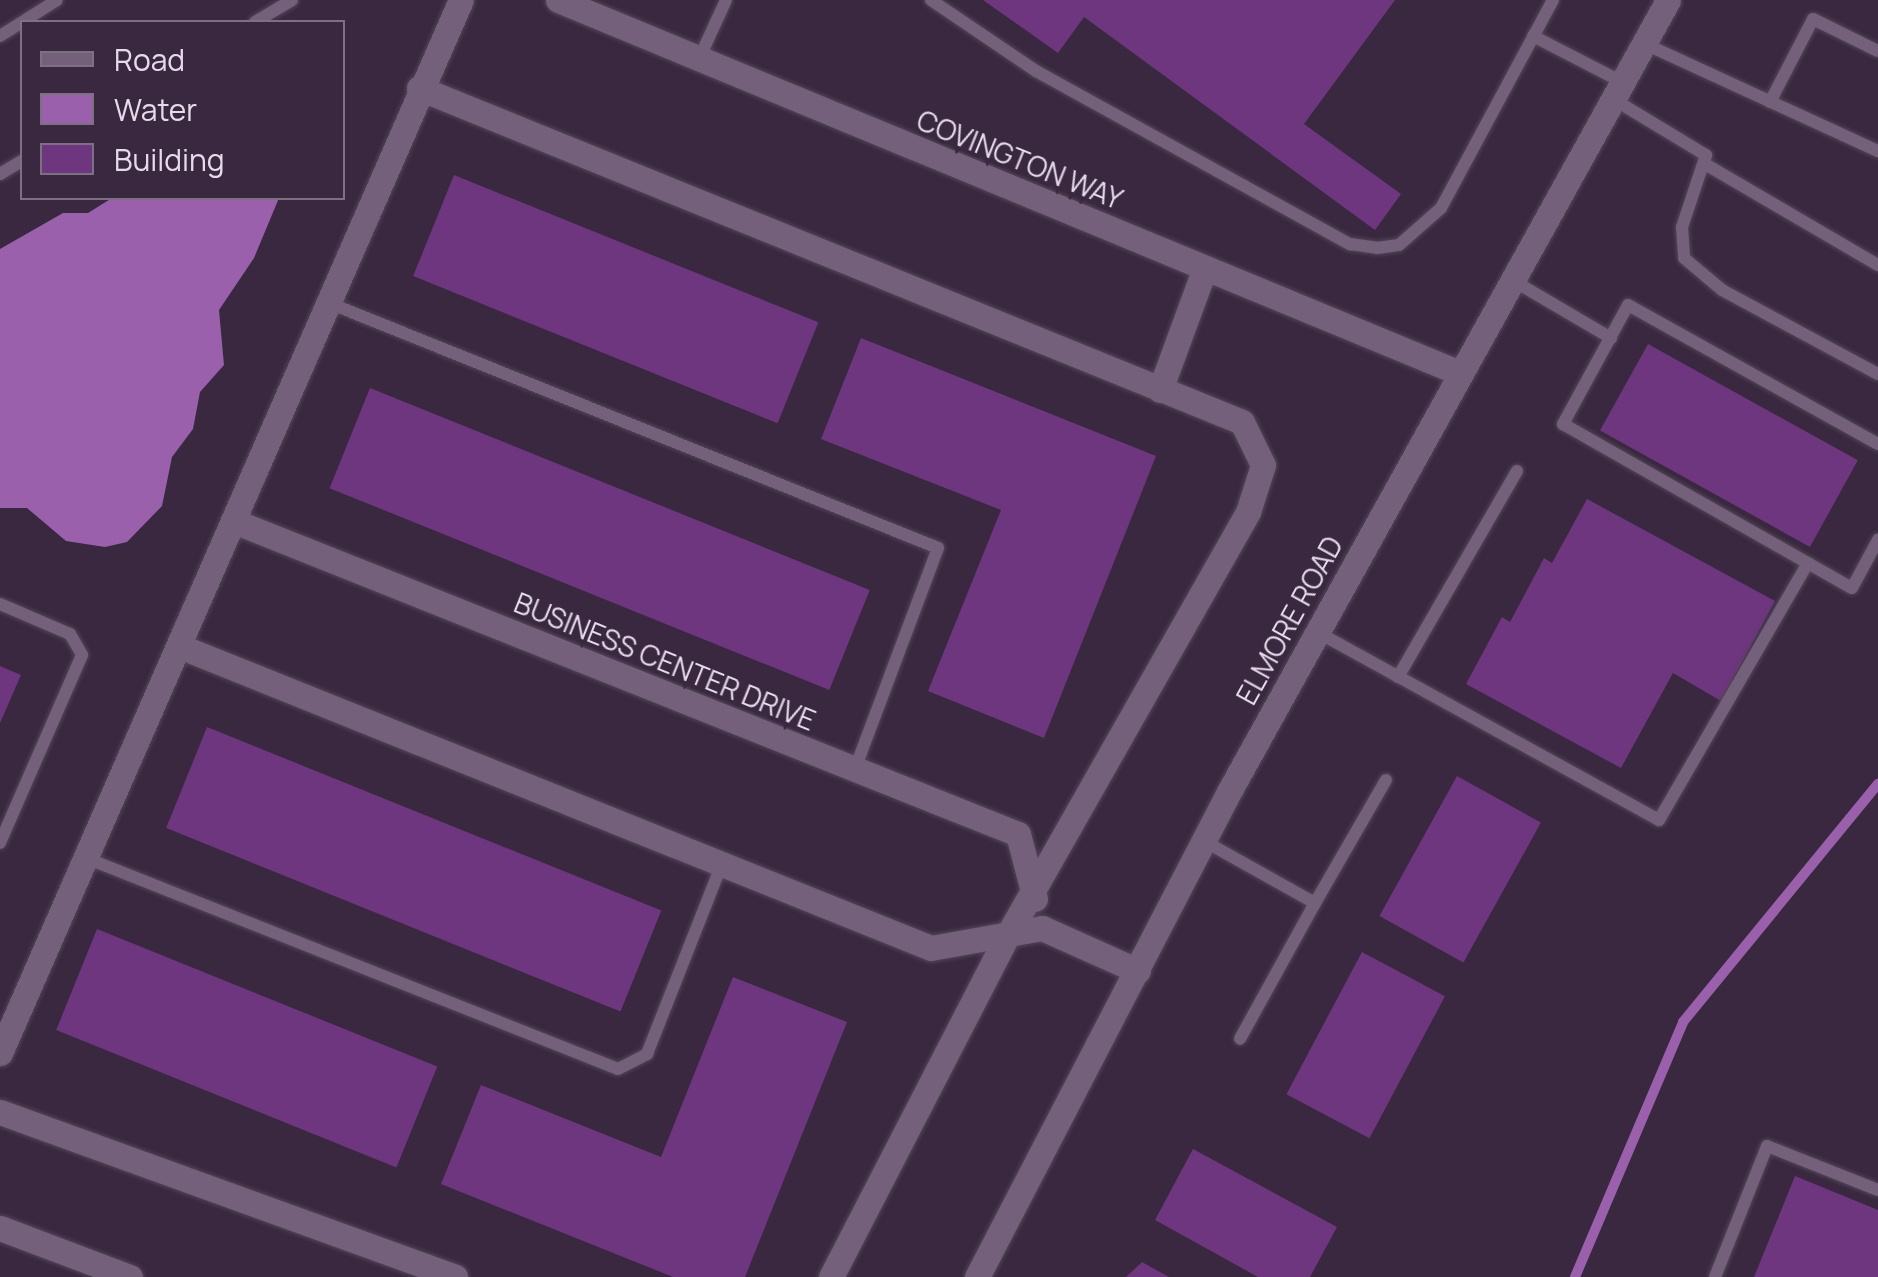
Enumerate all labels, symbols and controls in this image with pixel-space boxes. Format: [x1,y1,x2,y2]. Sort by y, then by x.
legend [20,20,345,200]
text: Road [114,39,185,80]
text: Water [114,89,197,130]
street label: COVINGTON WAY [912,102,1128,216]
text: Building [114,139,225,180]
street label: ELMORE ROAD [1229,530,1349,710]
street label: BUSINESS CENTER DRIVE [510,585,820,737]

